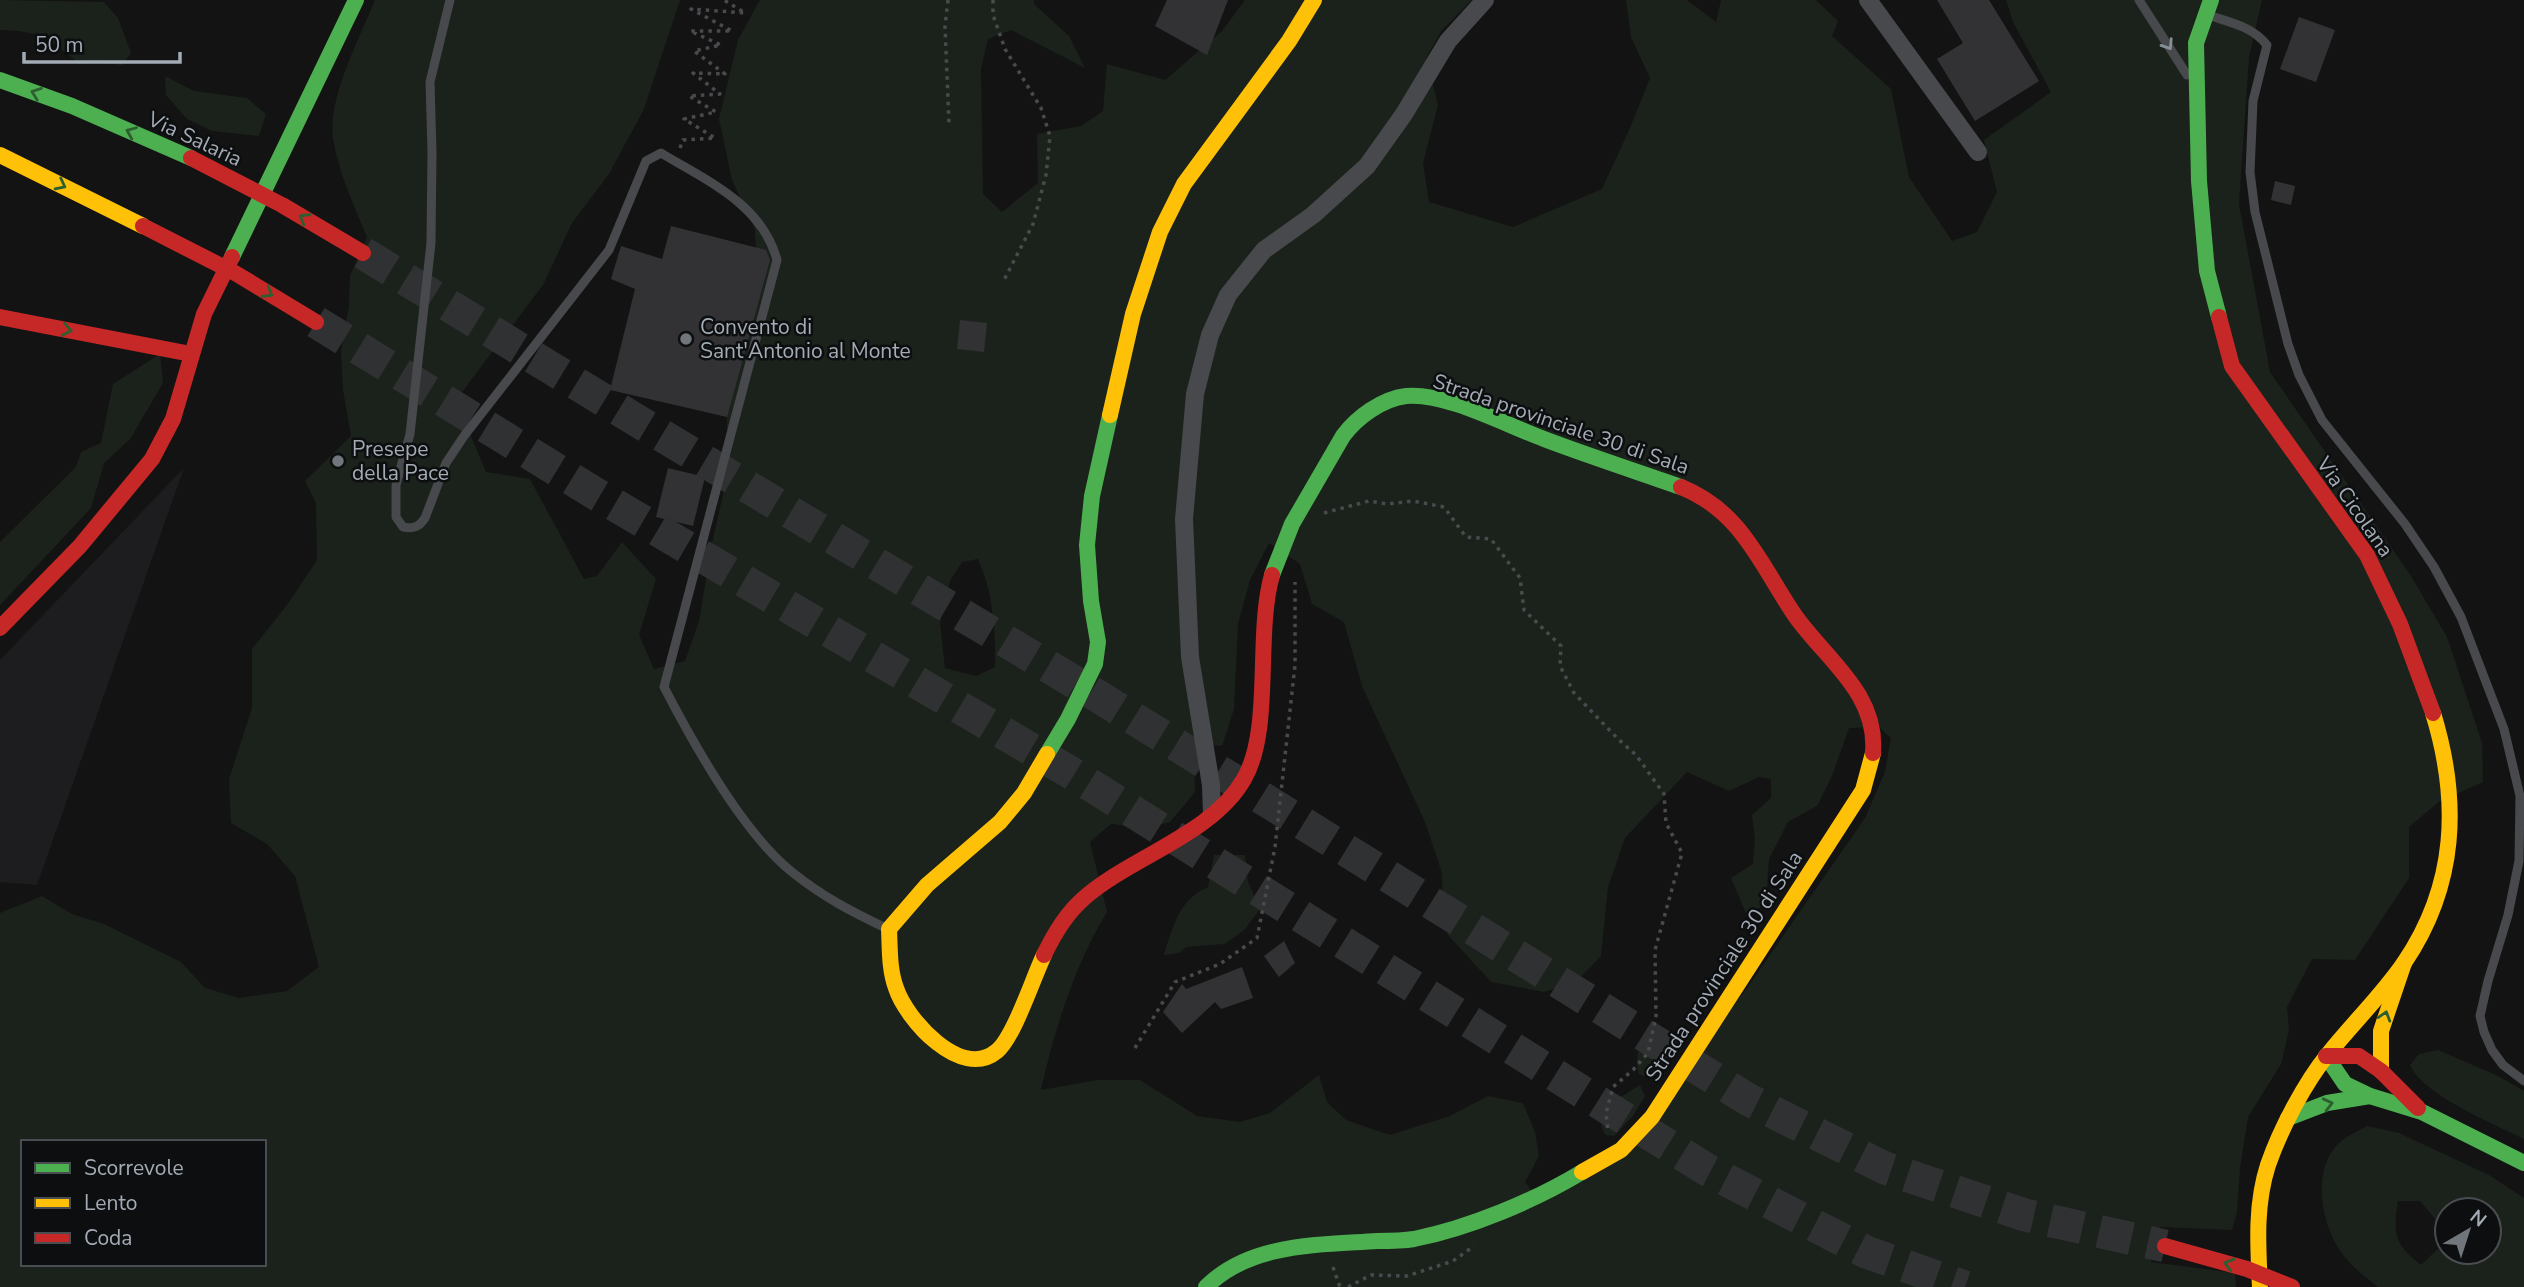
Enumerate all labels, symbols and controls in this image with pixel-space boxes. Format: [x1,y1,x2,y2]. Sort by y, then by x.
scale bar [24,21,180,65]
text: 50 m [35,31,84,59]
one-way arrow [2160,37,2173,50]
one-way arrow [30,88,42,102]
street label: Via Salaria [143,105,247,173]
one-way arrow [126,126,138,140]
one-way arrow [54,177,66,191]
one-way arrow [299,214,312,227]
one-way arrow [260,285,273,298]
place label: Convento di Sant'Antonio al Monte [700,313,911,365]
one-way arrow [61,322,73,337]
marker: Convento di Sant'Antonio al Monte [678,331,694,347]
street label: Strada provinciale 30 di Sala [1429,367,1693,481]
place label: Presepe della Pace [352,435,449,487]
street label: Via Cicolana [2310,450,2400,563]
marker: Presepe della Pace [330,453,346,469]
street label: Strada provinciale 30 di Sala [1639,845,1809,1087]
one-way arrow [2377,1010,2392,1022]
one-way arrow [2322,1098,2334,1112]
legend [21,1140,266,1266]
text: Scorrevole [84,1154,184,1182]
text: Lento [84,1189,137,1217]
north arrow [2433,1196,2503,1266]
text: N [2464,1204,2492,1233]
text: Coda [84,1224,132,1252]
one-way arrow [2223,1258,2235,1273]

